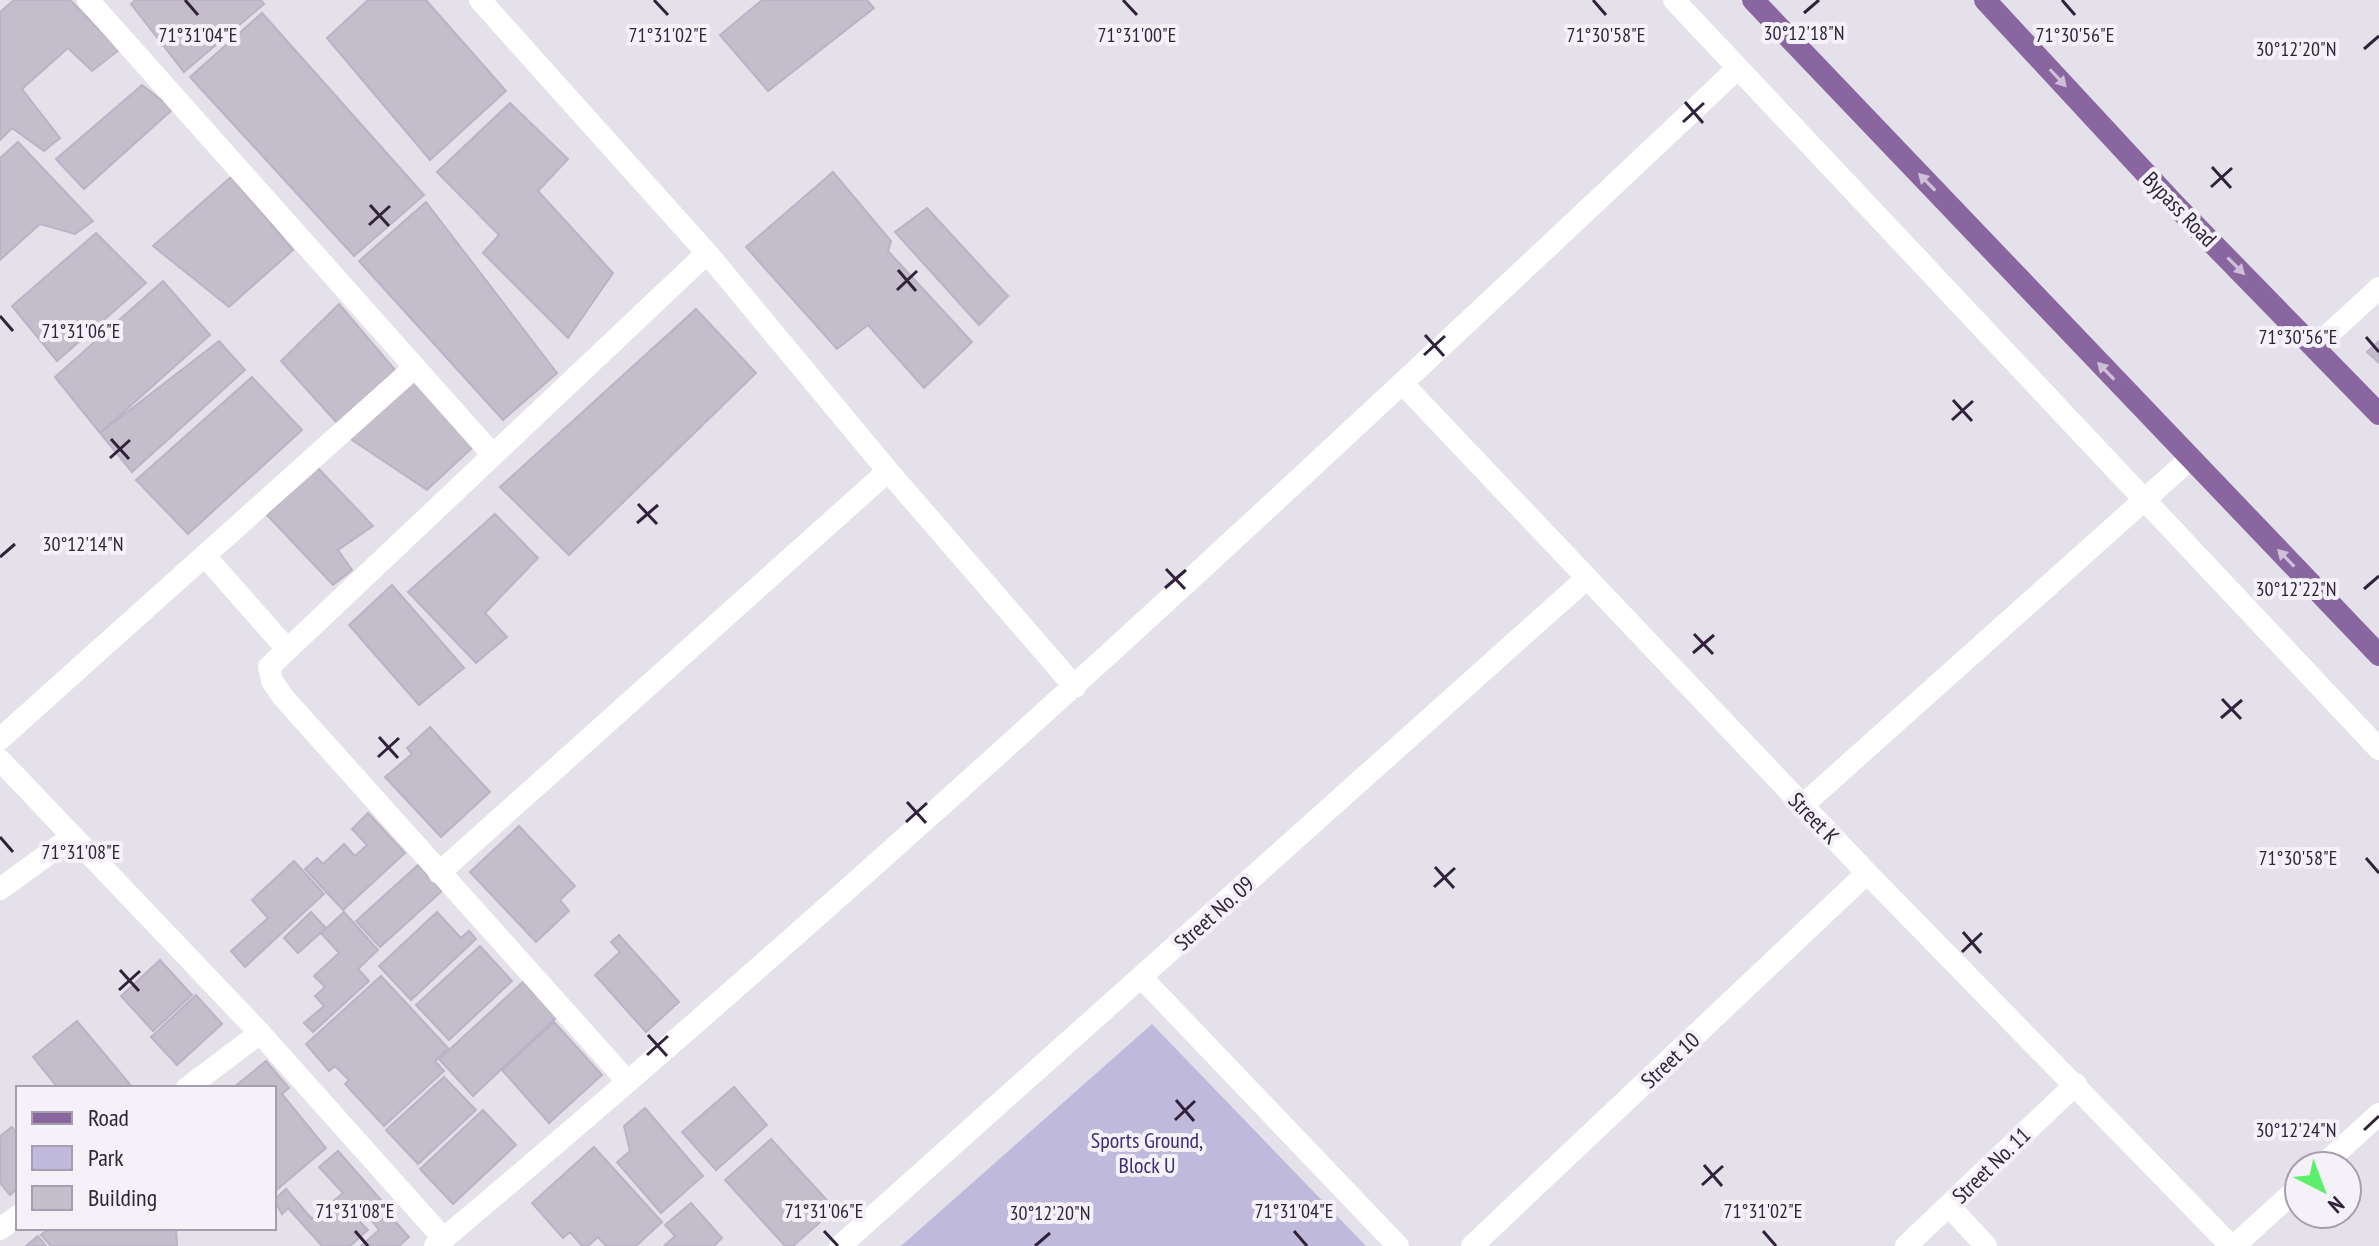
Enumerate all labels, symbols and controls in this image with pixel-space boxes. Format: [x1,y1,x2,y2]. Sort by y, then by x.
text: 30°12'18"N [1764,20,1844,46]
text: 71°31'04"E [159,22,237,48]
text: 71°31'02"E [629,22,707,48]
text: 71°31'00"E [1098,22,1176,48]
text: 71°30'58"E [1567,22,1645,48]
text: 71°30'56"E [2036,22,2114,48]
text: 30°12'20"N [2256,36,2336,62]
one-way arrow [2048,68,2066,87]
street label: Bypass Road [2137,165,2223,253]
one-way arrow [1918,173,1936,192]
one-way arrow [2226,256,2245,275]
text: 71°31'06"E [42,318,120,344]
text: 71°30'56"E [2259,324,2337,350]
one-way arrow [2097,362,2116,381]
text: 30°12'14"N [43,531,123,557]
one-way arrow [2277,549,2296,568]
text: 30°12'22"N [2256,576,2336,602]
street label: Street K [1783,786,1845,850]
text: 71°31'08"E [42,839,120,865]
text: 71°30'58"E [2259,845,2337,871]
street label: Street No. 09 [1168,870,1260,956]
street label: Street 10 [1635,1026,1705,1094]
legend [16,1086,276,1230]
text: Road [88,1102,129,1133]
text: 30°12'24"N [2256,1117,2336,1143]
street label: Street No. 11 [1946,1121,2036,1209]
park label: Sports Ground, Block U [1091,1126,1203,1179]
text: Park [88,1142,124,1173]
north arrow [2283,1150,2363,1230]
text: Building [88,1182,157,1213]
text: N [2323,1190,2350,1219]
text: 71°31'08"E [316,1198,394,1224]
text: 71°31'06"E [785,1198,863,1224]
text: 71°31'04"E [1255,1198,1333,1224]
text: 71°31'02"E [1724,1198,1802,1224]
text: 30°12'20"N [1010,1200,1090,1226]

